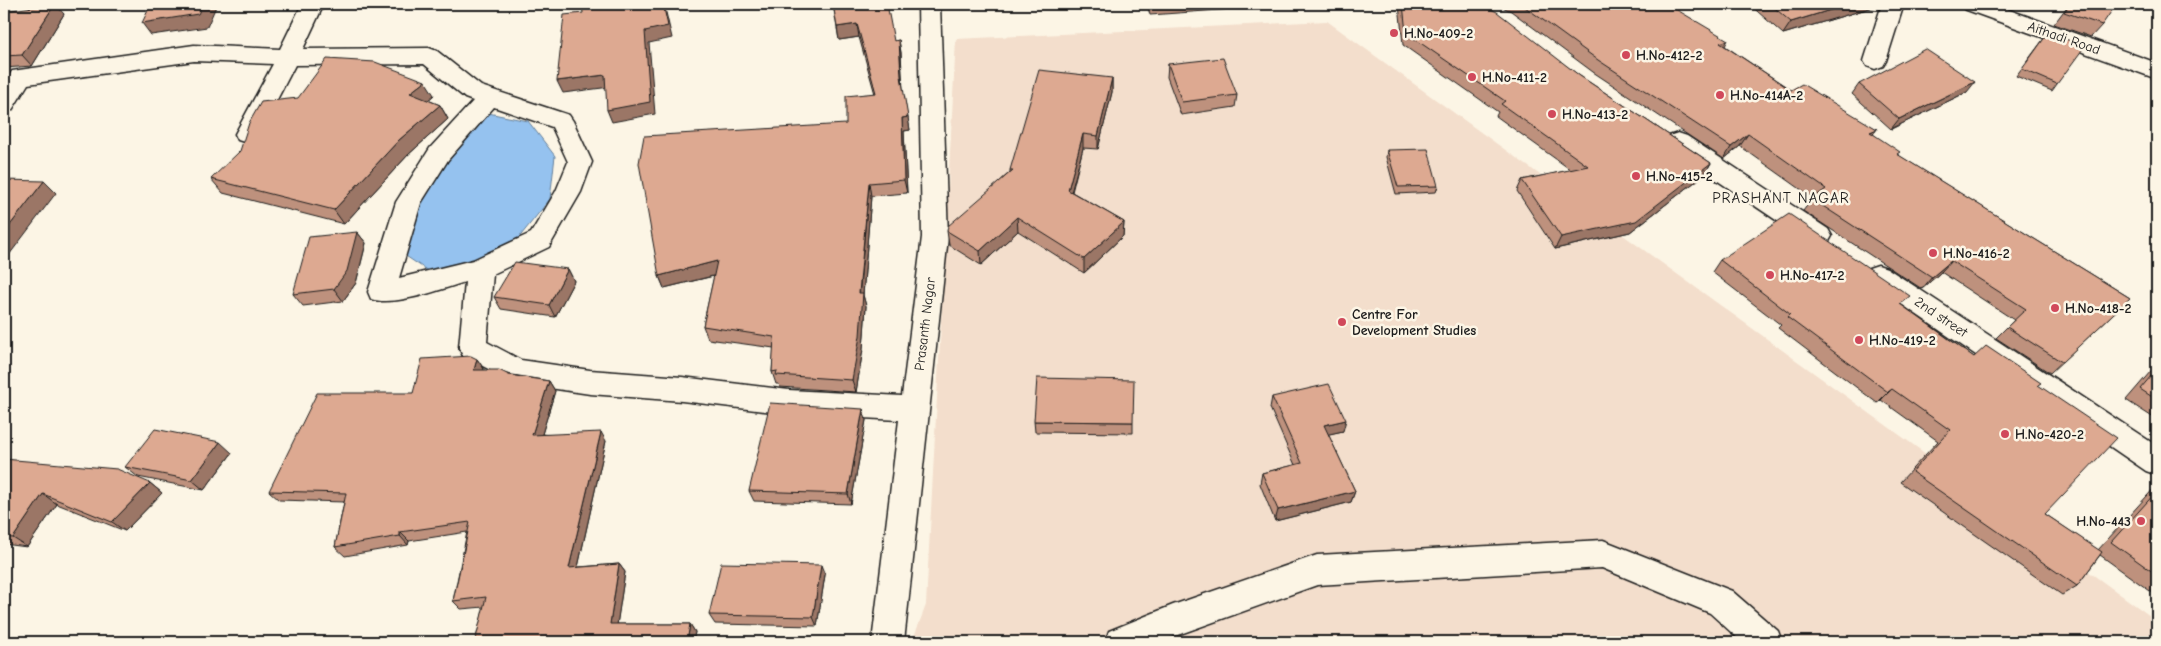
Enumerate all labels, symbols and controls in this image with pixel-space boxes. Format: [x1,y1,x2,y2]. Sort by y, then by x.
street label: Aithadi Road [2026,18,2102,58]
place label: H.No-409-2 [1404,25,1473,42]
marker: H.No-409-2 [1388,27,1400,39]
place label: H.No-412-2 [1636,47,1702,64]
marker: H.No-412-2 [1620,49,1632,61]
place label: H.No-411-2 [1482,69,1547,86]
marker: H.No-411-2 [1466,71,1478,83]
place label: H.No-414A-2 [1730,87,1803,104]
marker: H.No-414A-2 [1714,89,1726,101]
place label: H.No-413-2 [1562,106,1628,123]
marker: H.No-413-2 [1546,108,1558,120]
place label: H.No-415-2 [1646,168,1713,185]
marker: H.No-415-2 [1630,170,1642,182]
district label: PRASHANT NAGAR [1712,189,1850,207]
place label: H.No-416-2 [1943,245,2010,262]
marker: H.No-416-2 [1927,247,1939,259]
place label: H.No-417-2 [1780,267,1845,284]
marker: H.No-417-2 [1764,269,1776,281]
street label: Prasanth Nagar [911,276,939,372]
street label: 2nd street [1911,293,1972,341]
place label: H.No-418-2 [2065,300,2132,317]
marker: H.No-418-2 [2049,302,2061,314]
place label: Centre For Development Studies [1352,306,1476,339]
marker: Centre For Development Studies [1336,316,1348,328]
place label: H.No-419-2 [1869,332,1936,349]
marker: H.No-419-2 [1853,334,1865,346]
place label: H.No-420-2 [2015,426,2084,443]
marker: H.No-420-2 [1999,428,2011,440]
place label: H.No-443 [2076,513,2131,530]
marker: H.No-443 [2135,515,2147,527]

